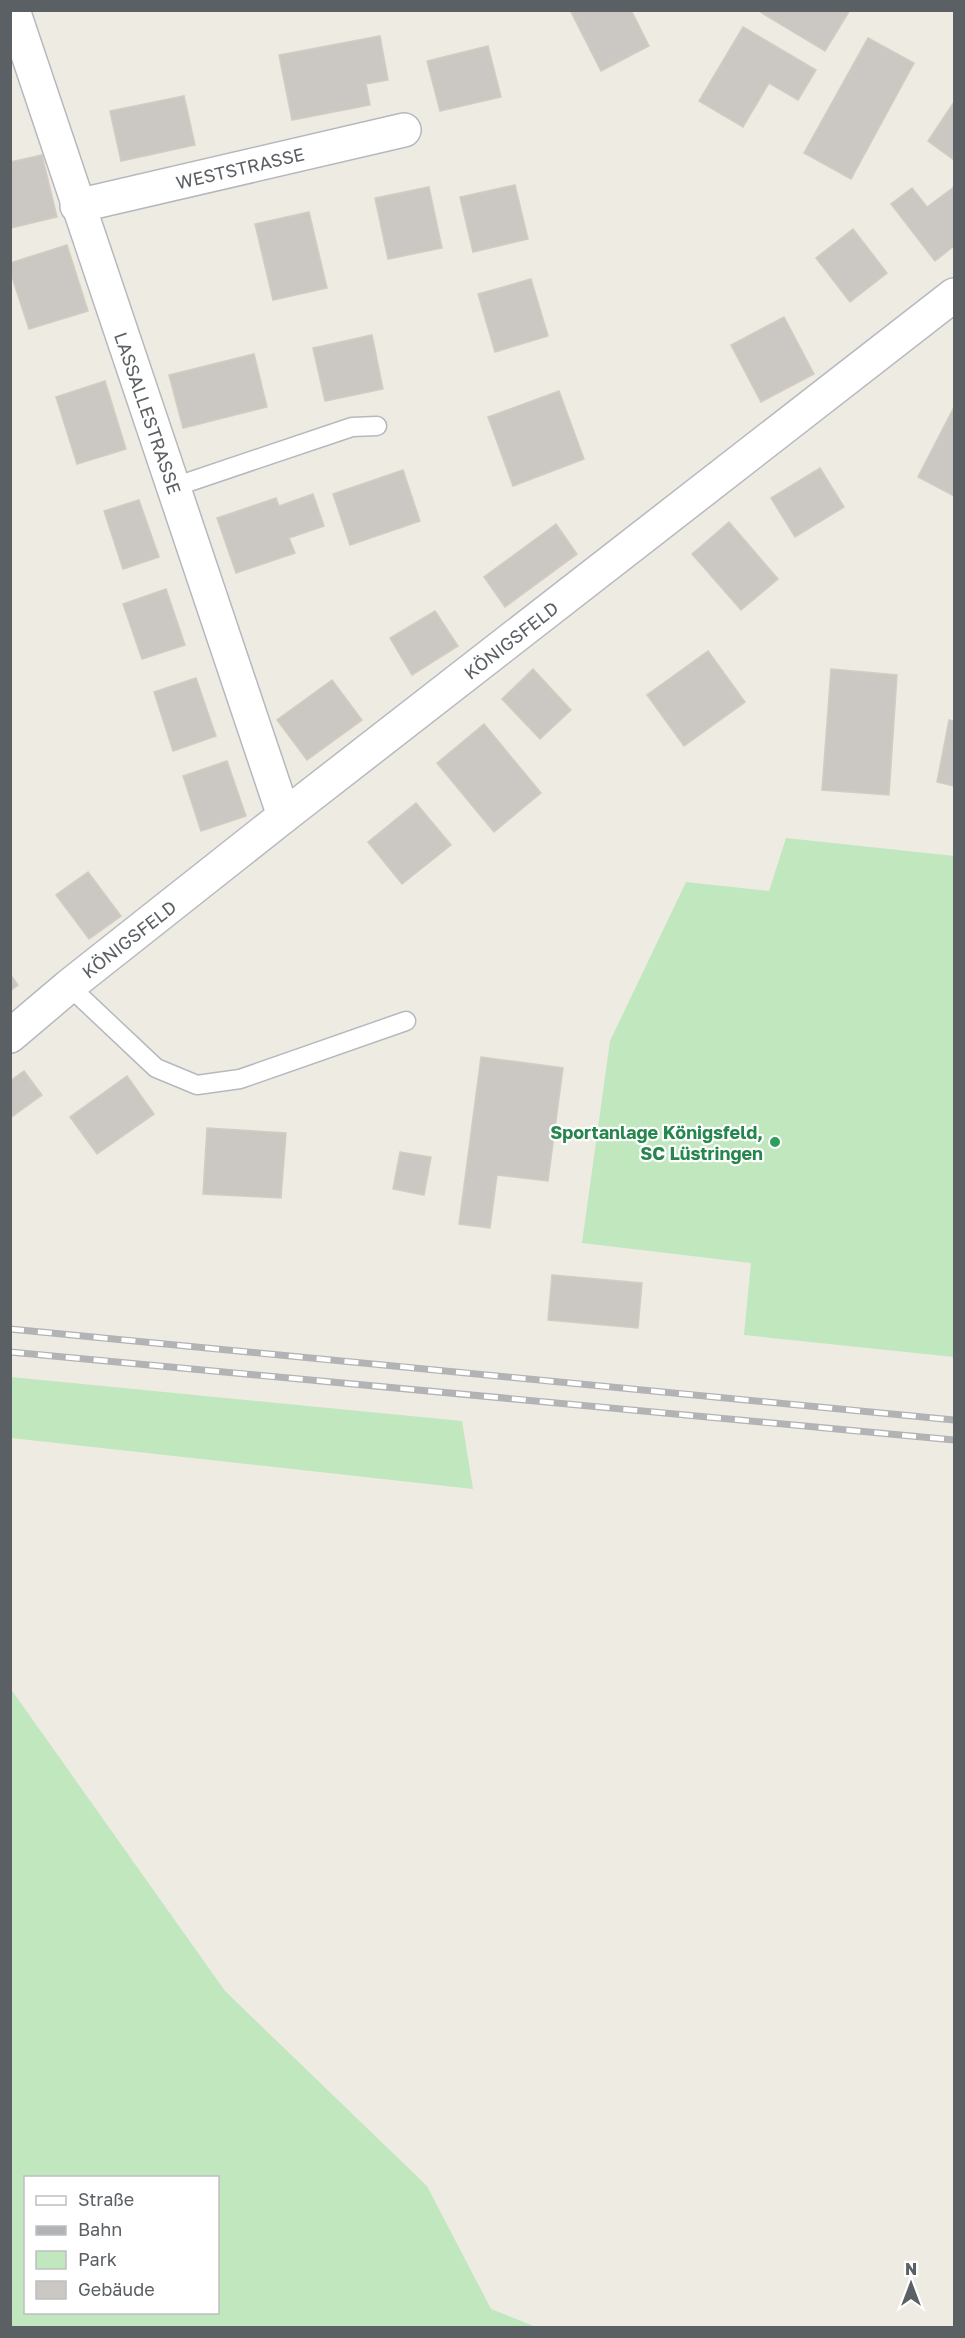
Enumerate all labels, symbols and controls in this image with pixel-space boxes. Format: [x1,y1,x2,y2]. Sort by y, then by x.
street label: WESTSTRASSE [174,143,306,193]
street label: LASSALLESTRASSE [110,329,186,497]
street label: KÖNIGSFELD [460,596,562,684]
street label: KÖNIGSFELD [78,895,180,983]
place label: Sportanlage Königsfeld, SC Lüstringen [550,1121,763,1164]
marker: Sportanlage Königsfeld, SC Lüstringen [768,1135,782,1149]
legend [24,2176,219,2314]
text: Straße [78,2188,134,2210]
text: Bahn [78,2218,122,2240]
text: Park [78,2248,117,2270]
north arrow [881,2254,941,2314]
text: N [905,2259,917,2279]
text: Gebäude [78,2278,155,2300]

